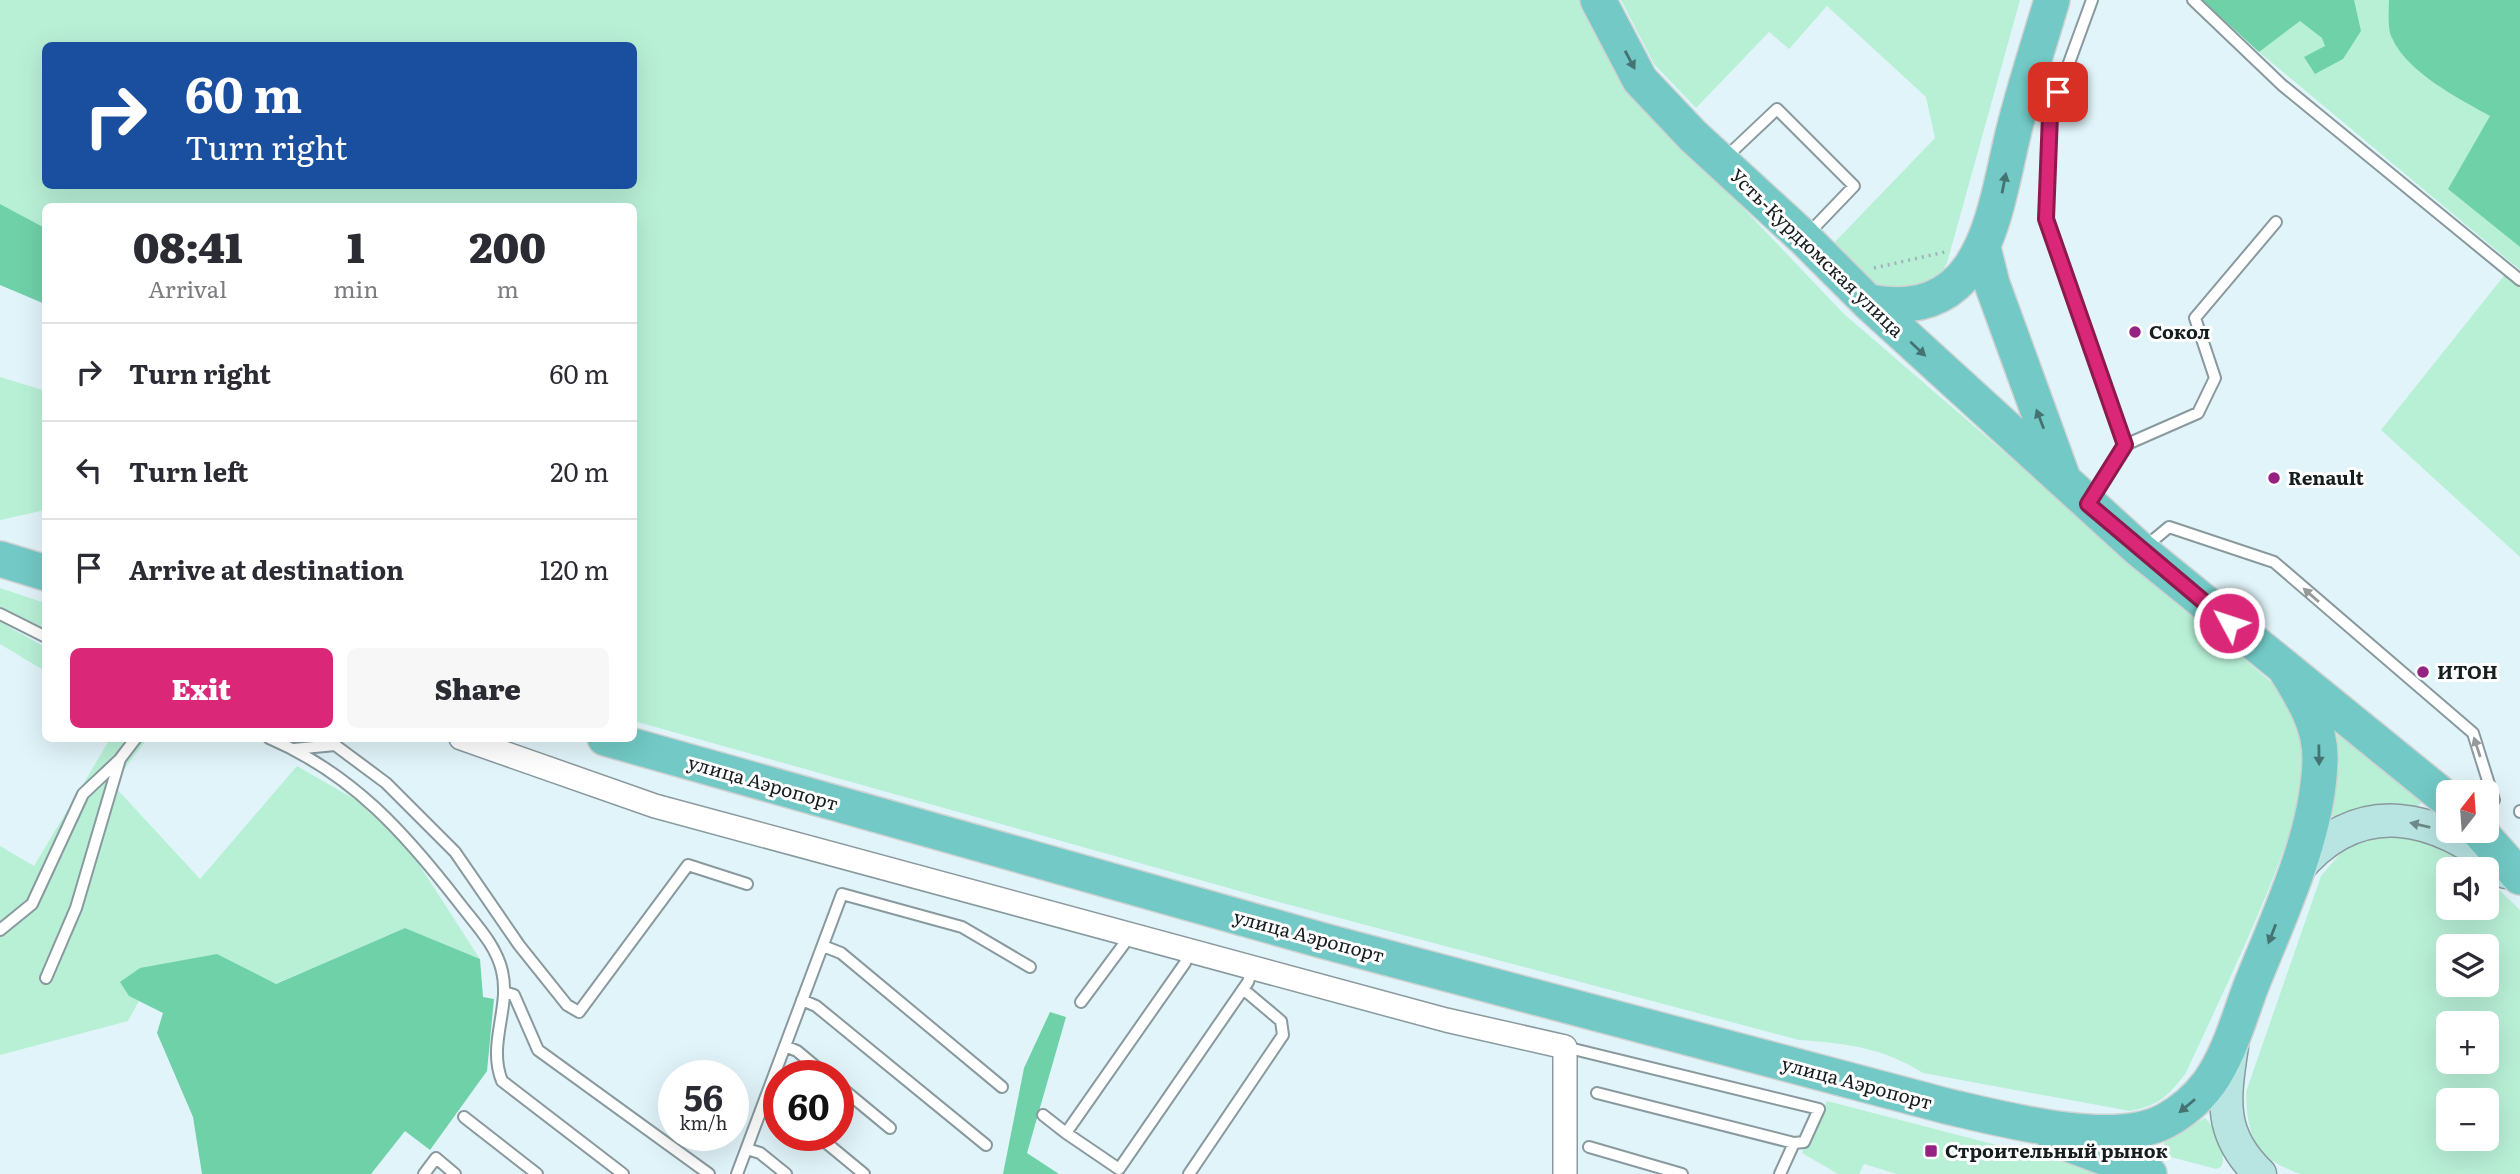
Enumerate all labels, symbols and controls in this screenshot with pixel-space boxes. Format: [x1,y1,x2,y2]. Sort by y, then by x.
one-way arrow [1624,50,1636,70]
text: 60 m [185,55,302,128]
pin [2028,62,2088,122]
icon: right [70,70,161,161]
icon: arrive [2039,73,2077,111]
text: Turn right [185,122,347,170]
street label: Усть-Курдюмская улица [1724,162,1911,344]
one-way arrow [1998,172,2009,194]
text: 08:41 [133,214,242,276]
text: 1 [347,214,365,276]
text: 200 [469,214,546,276]
text: Arrival [148,271,227,305]
text: min [333,271,378,305]
text: m [497,271,519,305]
place label: Сокол [2149,317,2210,345]
marker: Сокол [2127,324,2143,340]
one-way arrow [1909,340,1926,356]
icon: right [70,353,108,391]
text: Turn right [129,353,271,392]
text: 60 m [550,353,609,392]
one-way arrow [2034,408,2045,429]
icon: left [70,451,108,489]
text: Turn left [129,451,248,490]
text: 20 m [550,451,609,490]
place label: Renault [2288,463,2365,491]
marker: Renault [2266,470,2282,486]
icon: arrive [70,549,108,587]
text: Arrive at destination [129,549,404,588]
text: 120 m [540,549,609,588]
position arrow [2192,586,2266,660]
one-way arrow [2303,588,2320,603]
button: Exit [70,648,333,728]
button: Share [347,648,609,728]
place label: ИТОН [2437,657,2498,685]
marker: ИТОН [2415,664,2431,680]
one-way arrow [2472,736,2482,757]
one-way arrow [2313,744,2324,766]
street label: улица Аэропорт [685,747,842,817]
north arrow [2436,780,2499,844]
map controls [2436,780,2499,1151]
one-way arrow [2409,819,2431,830]
button: sound [2436,857,2499,920]
street label: улица Аэропорт [1231,901,1388,969]
one-way arrow [2266,924,2277,945]
button: layers [2436,934,2499,997]
button: + [2436,1011,2499,1074]
street label: улица Аэропорт [1779,1048,1936,1116]
speed limit sign: 60 [763,1060,854,1151]
text: 56 [684,1070,723,1122]
button: − [2436,1088,2499,1151]
one-way arrow [2178,1098,2196,1113]
text: km/h [680,1109,727,1136]
place label: Строительный рынок [1945,1136,2169,1164]
marker: Строительный рынок [1923,1143,1939,1159]

